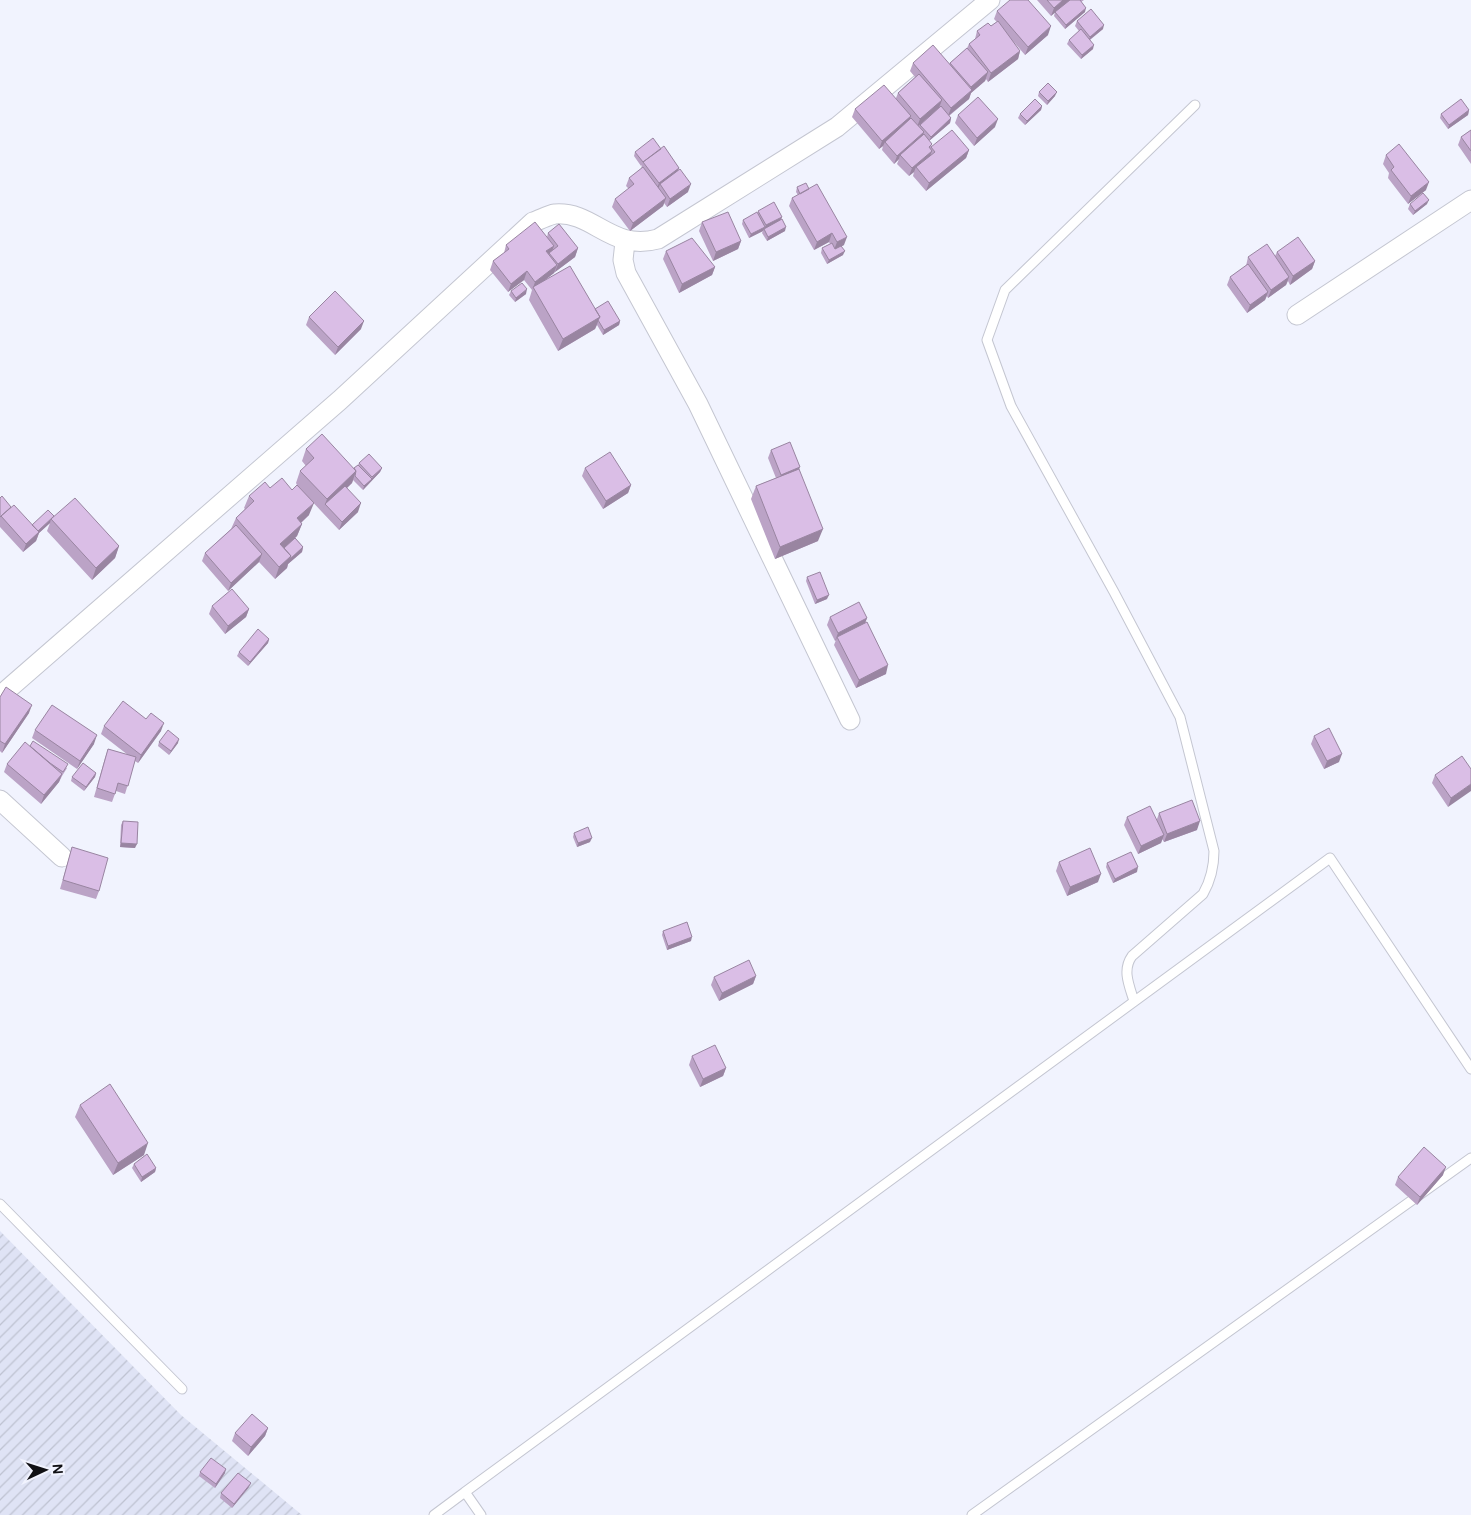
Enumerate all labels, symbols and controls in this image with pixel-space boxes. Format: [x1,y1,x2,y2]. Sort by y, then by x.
north arrow [20,1445,70,1495]
text: N [49,1463,67,1475]

